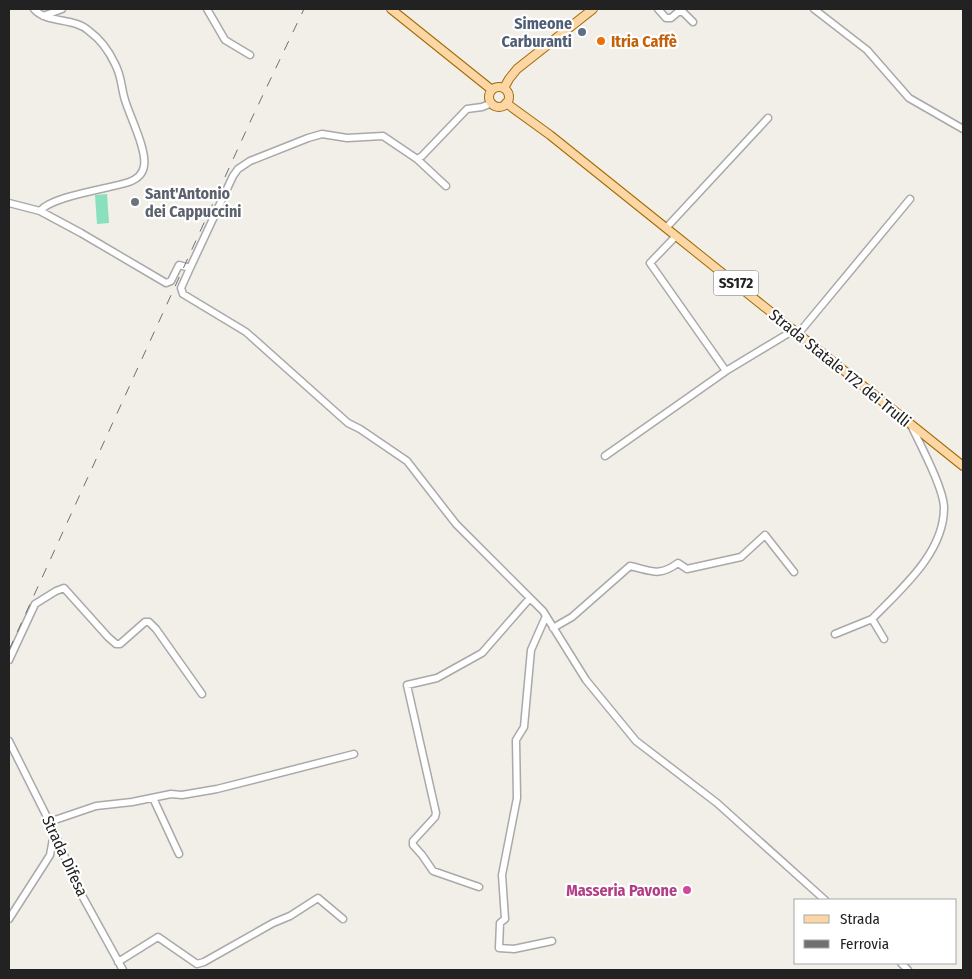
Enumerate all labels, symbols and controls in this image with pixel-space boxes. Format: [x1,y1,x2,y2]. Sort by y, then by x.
place label: Simeone Carburanti [501,14,572,51]
marker: Simeone Carburanti [576,26,588,38]
place label: Itria Caffè [611,32,677,51]
marker: Itria Caffè [595,35,607,47]
place label: Sant'Antonio dei Cappuccini [145,184,241,221]
marker: Sant'Antonio dei Cappuccini [129,196,141,208]
road number: SS172 [714,270,758,296]
street label: Strada Statale 172 dei Trulli [765,305,915,431]
street label: Strada Difesa [38,813,92,899]
place label: Masseria Pavone [566,881,677,900]
marker: Masseria Pavone [681,884,693,896]
legend [794,899,957,964]
text: Strada [840,910,880,928]
text: Ferrovia [840,935,889,953]

